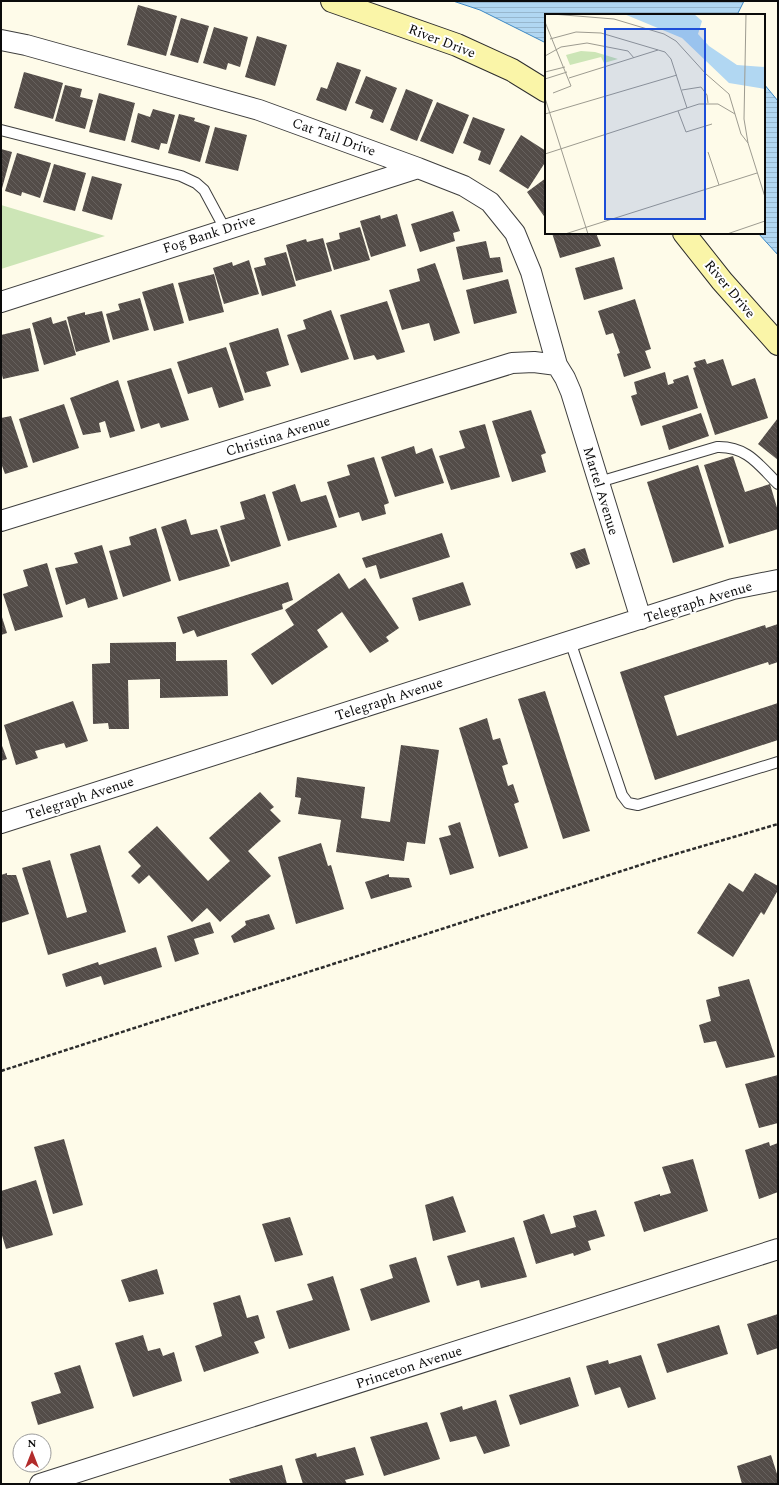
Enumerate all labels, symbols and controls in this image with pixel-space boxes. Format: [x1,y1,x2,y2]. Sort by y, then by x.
inset map [545,14,765,234]
street label: River Drive [405,19,479,64]
street label: Cat Tail Drive [289,112,379,162]
street label: Fog Bank Drive [160,209,258,259]
street label: River Drive [699,255,761,323]
street label: Christina Avenue [223,410,333,462]
street label: Martel Avenue [578,444,624,538]
street label: Telegraph Avenue [641,575,755,628]
street label: Telegraph Avenue [332,672,446,726]
street label: Telegraph Avenue [23,771,137,825]
street label: Princeton Avenue [353,1340,465,1394]
north arrow [12,1433,52,1473]
text: N [28,1435,37,1452]

